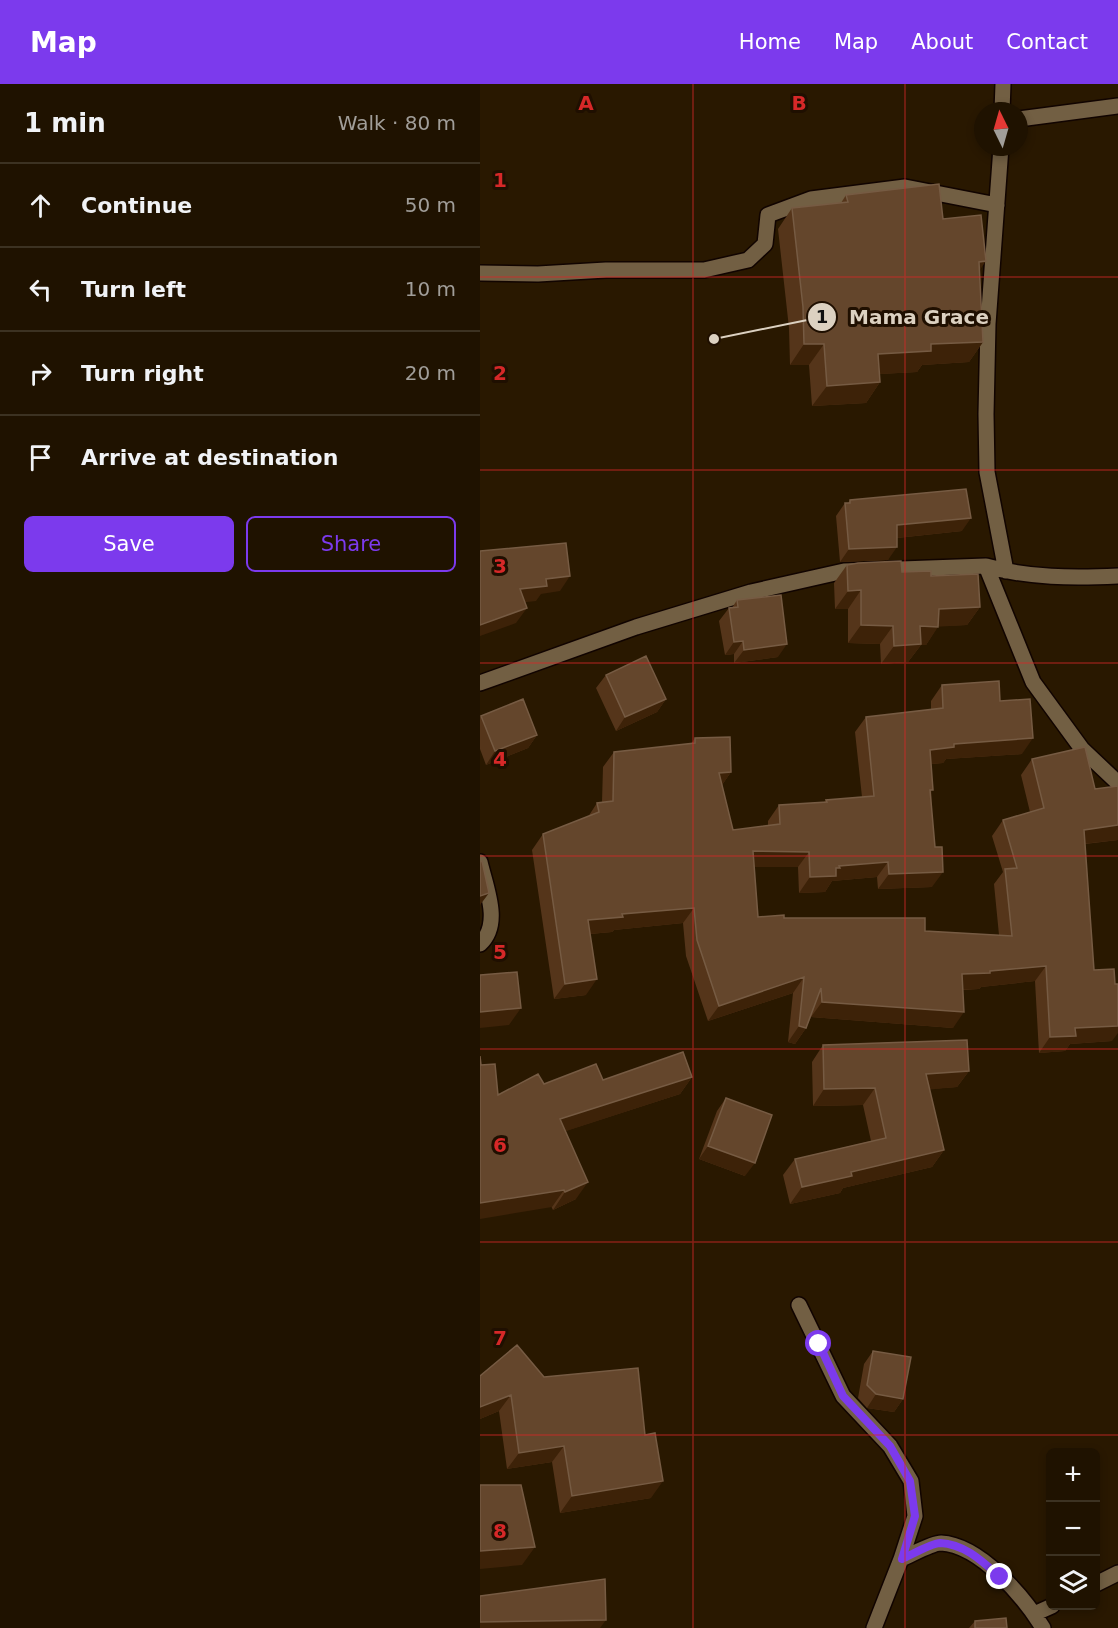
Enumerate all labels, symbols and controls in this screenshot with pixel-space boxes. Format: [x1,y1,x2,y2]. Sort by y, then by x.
text: Map [30,26,97,59]
text: Home [739,30,801,54]
text: Map [834,30,878,54]
text: About [911,30,973,54]
text: Contact [1006,30,1088,54]
text: A [578,91,594,115]
text: B [791,91,807,115]
north arrow [974,102,1028,156]
text: 1 min [24,108,106,138]
text: Walk · 80 m [338,111,456,135]
text: 1 [493,168,507,192]
icon: ahead [24,189,57,222]
text: Continue [81,193,192,218]
text: 50 m [405,193,456,217]
icon: left [24,273,57,306]
text: Turn left [81,277,186,302]
text: 10 m [405,277,456,301]
callout: Mama Grace [807,298,1001,336]
text: Mama Grace [849,305,989,329]
text: 1 [816,306,828,327]
icon: right [24,357,57,390]
text: Turn right [81,361,204,386]
text: 20 m [405,361,456,385]
text: 2 [493,361,507,385]
icon: arrive [24,441,57,474]
text: Arrive at destination [81,445,338,470]
button: Save [24,516,234,572]
button: Share [246,516,456,572]
text: 3 [493,554,507,578]
text: 4 [493,747,507,771]
text: 5 [493,940,507,964]
text: 6 [493,1133,507,1157]
text: 7 [493,1326,507,1350]
route start [805,1330,831,1356]
map controls [1046,1448,1100,1610]
button: + [1046,1448,1100,1502]
button: − [1046,1502,1100,1556]
text: 8 [493,1519,507,1543]
button: layers [1046,1556,1100,1610]
route end [986,1563,1012,1589]

